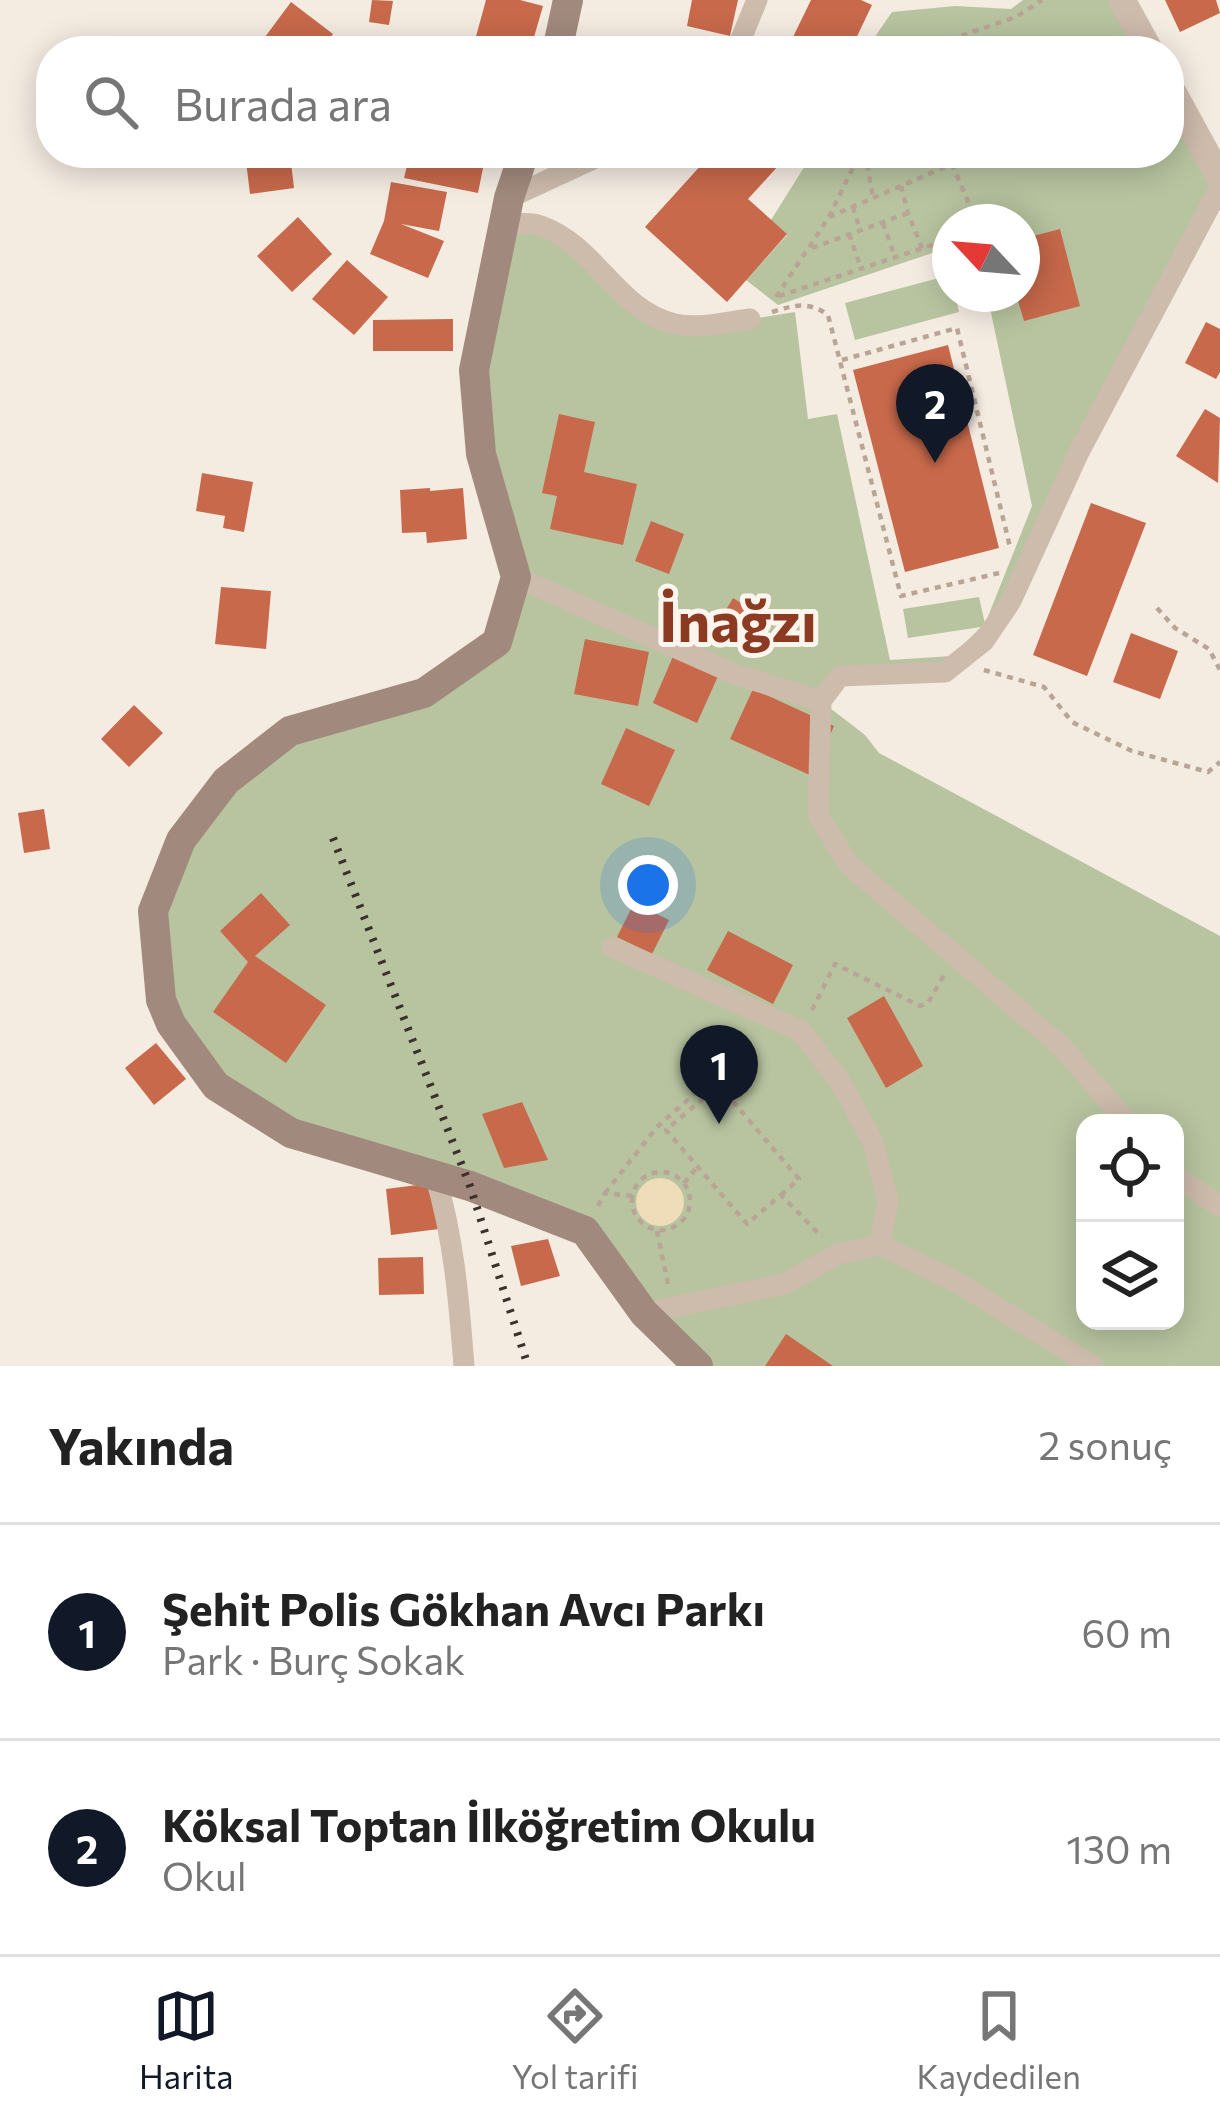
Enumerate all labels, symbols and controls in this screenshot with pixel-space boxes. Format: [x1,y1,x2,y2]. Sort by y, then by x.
search box [36,36,1184,168]
icon: search [78,69,144,135]
text: Burada ara [174,75,392,130]
north arrow [932,204,1040,312]
pin: 2 [896,364,974,463]
district label: İnağzı [659,584,817,654]
your location [618,855,678,915]
pin: 1 [680,1025,758,1124]
map controls [1076,1114,1184,1330]
button: locate [1076,1114,1184,1222]
button: layers [1076,1222,1184,1330]
text: Yakında [48,1413,234,1476]
text: 2 sonuç [1038,1420,1172,1468]
text: Şehit Polis Gökhan Avcı Parkı [162,1580,765,1635]
text: 1 [78,1608,96,1656]
text: 60 m [1081,1608,1172,1656]
text: Park · Burç Sokak [162,1635,465,1683]
text: Köksal Toptan İlköğretim Okulu [162,1796,816,1851]
text: 2 [76,1824,98,1872]
text: 130 m [1066,1824,1172,1872]
text: Okul [162,1851,247,1899]
tab: Harita [139,1983,234,2096]
tab: Yol tarifi [512,1983,638,2096]
tab: Kaydedilen [917,1983,1081,2096]

